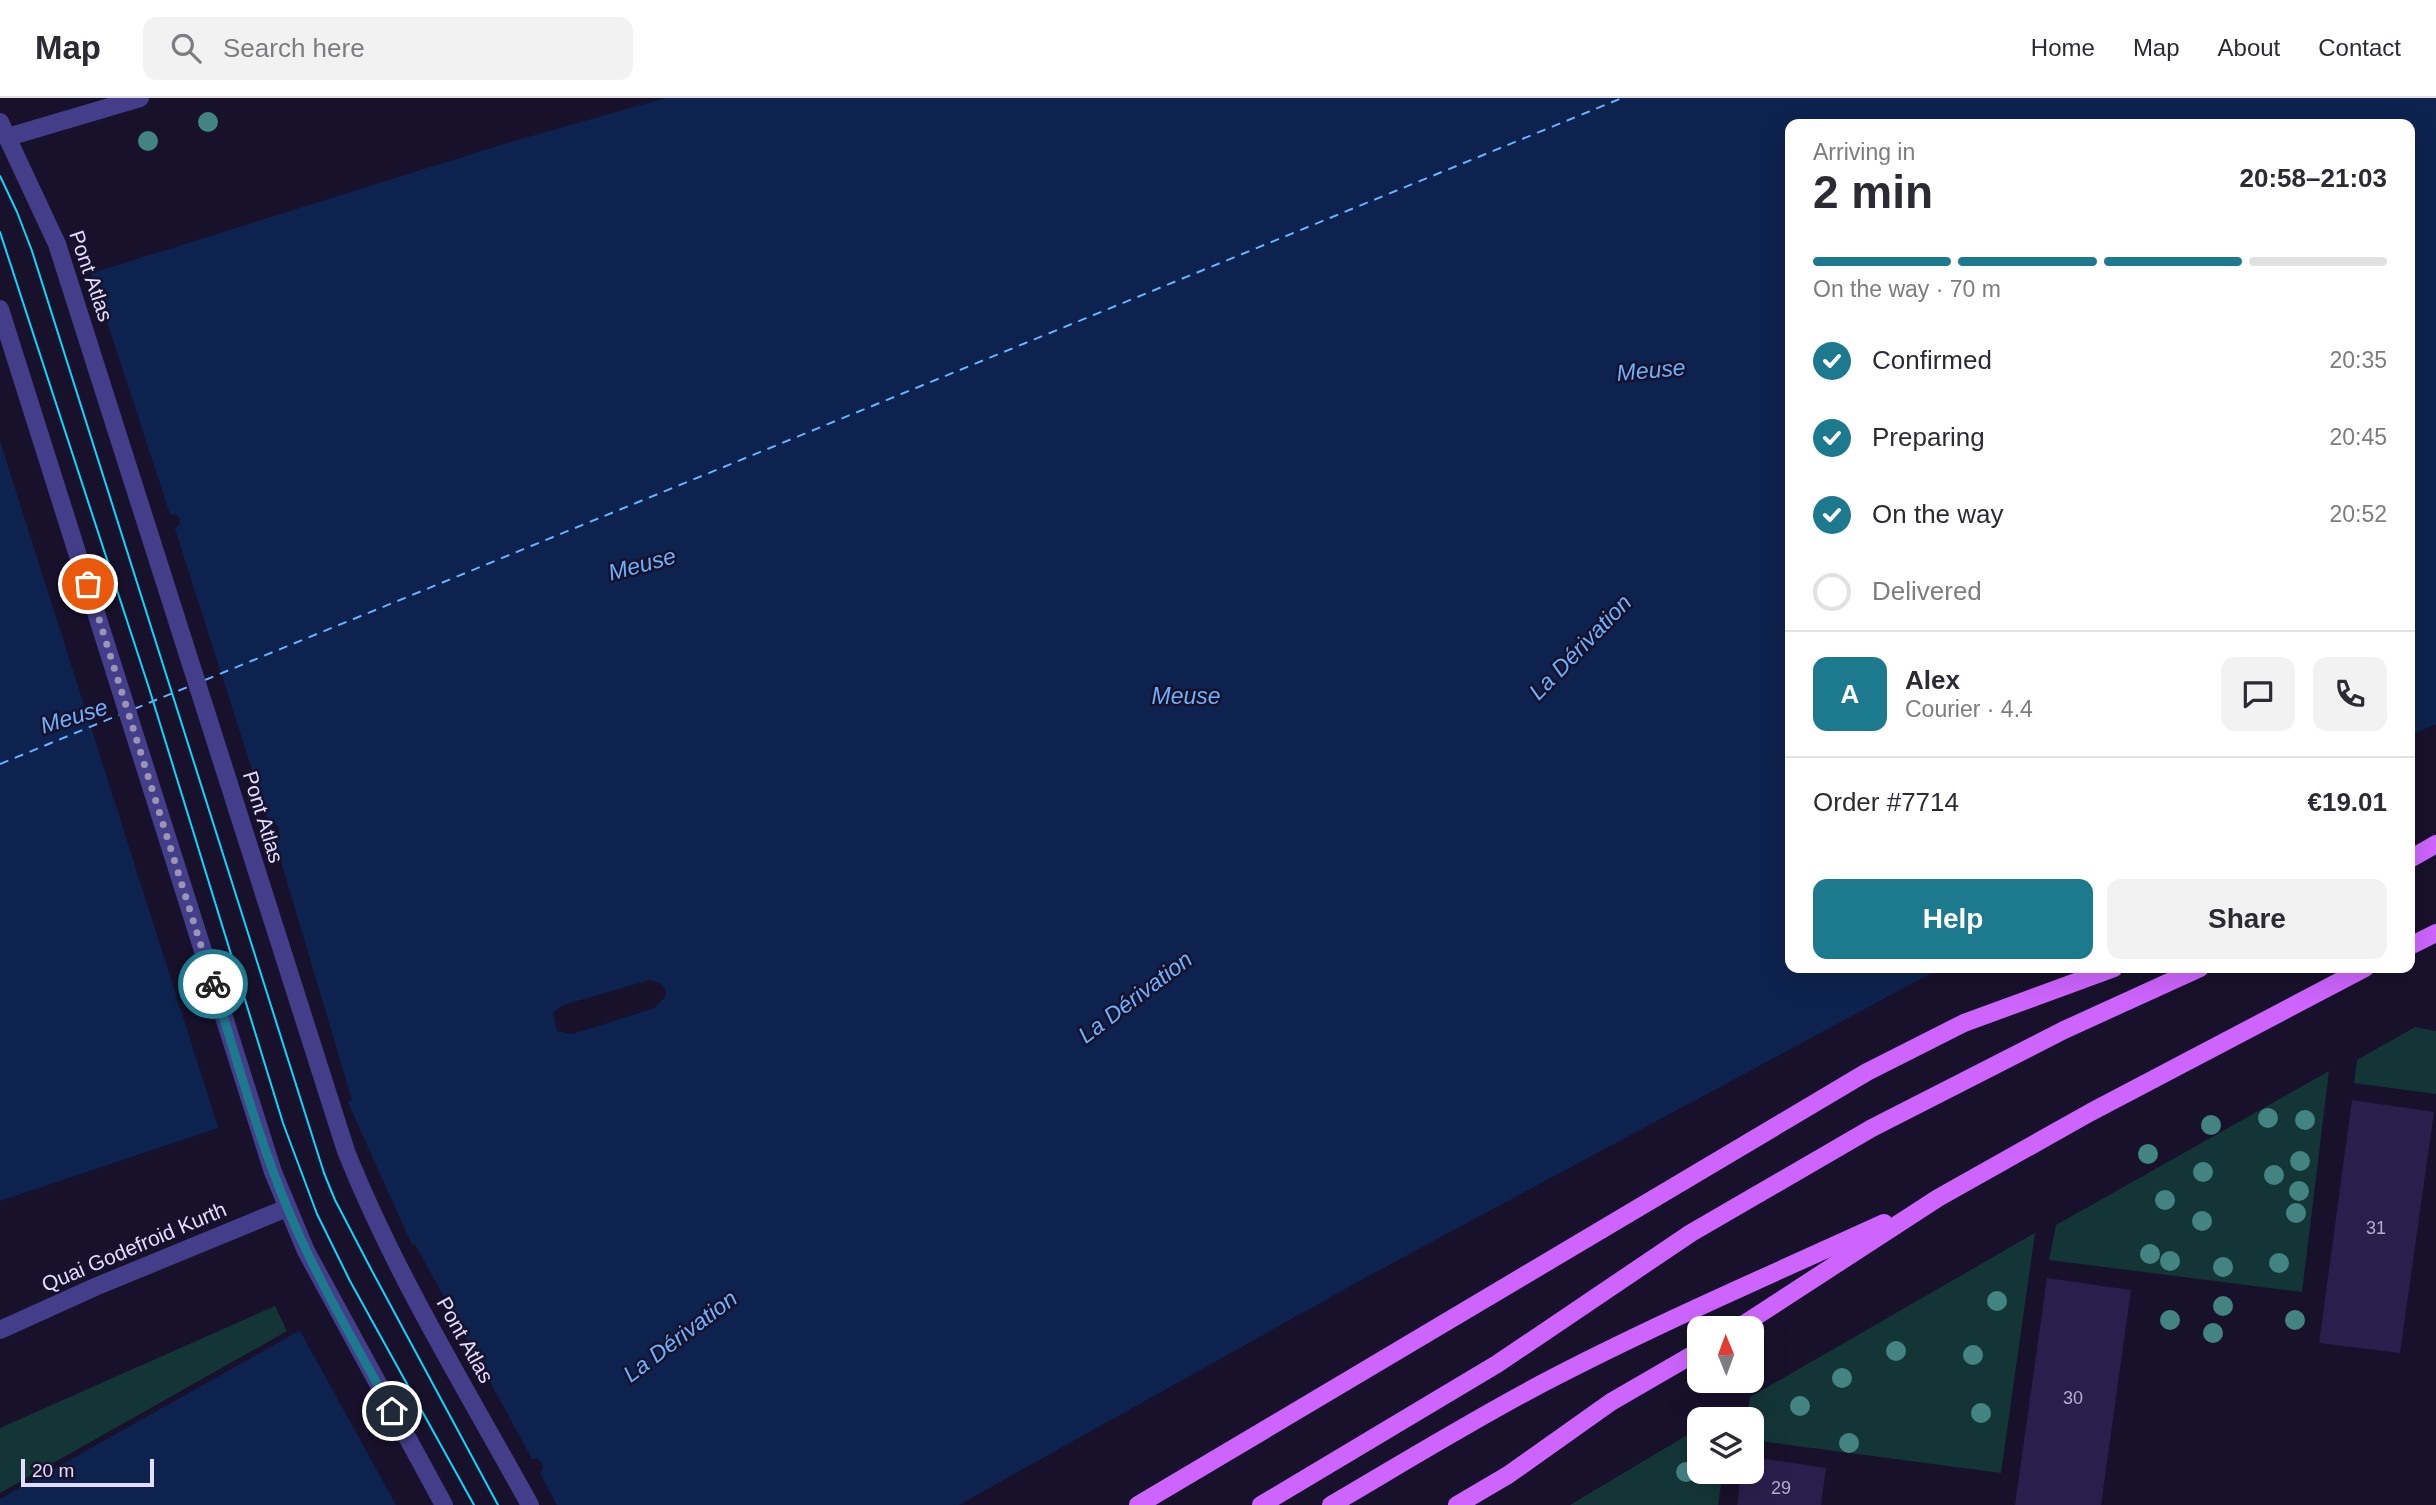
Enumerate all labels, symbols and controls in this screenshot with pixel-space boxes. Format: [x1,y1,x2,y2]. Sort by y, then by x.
search box [143,17,633,80]
text: Map [35,29,101,66]
icon: search [167,29,205,67]
text: Search here [223,33,365,63]
text: Home [2031,34,2095,61]
text: Map [2133,34,2180,61]
text: About [2218,34,2280,61]
text: Contact [2318,34,2401,61]
text: Arriving in [1813,139,1915,165]
text: 20:58–21:03 [2240,163,2387,193]
text: 2 min [1813,166,1933,218]
street label: Pont Atlas [65,227,118,324]
text: On the way · 70 m [1813,276,2001,302]
icon: check [1813,342,1851,380]
text: Confirmed [1872,345,1992,375]
text: 20:35 [2329,347,2387,373]
water label: Meuse [1615,354,1687,386]
icon: check [1813,419,1851,457]
text: Preparing [1872,422,1985,452]
text: 20:45 [2329,424,2387,450]
icon: check [1813,496,1851,534]
text: On the way [1872,499,2004,529]
text: 20:52 [2329,501,2387,527]
water label: Meuse [605,543,679,585]
pin [58,554,118,614]
icon: bag [69,565,107,603]
text: Delivered [1872,576,1982,606]
water label: La Dérivation [1524,589,1636,705]
button: chat [2221,657,2295,731]
button: phone [2313,657,2387,731]
text: Alex [1905,665,1960,695]
text: A [1841,679,1859,709]
water label: Meuse [1151,683,1221,709]
water label: Meuse [37,693,111,739]
text: Courier · 4.4 [1905,696,2033,722]
street label: Pont Atlas [239,768,288,865]
text: Order #7714 [1813,787,1959,817]
text: €19.01 [2307,787,2387,817]
button: Help [1813,879,2093,959]
button: Share [2107,879,2387,959]
water label: La Dérivation [1073,946,1197,1048]
courier [178,949,248,1019]
icon: bike [194,965,232,1003]
street label: Quai Godefroid Kurth [38,1197,230,1296]
house number: 31 [2366,1218,2386,1238]
water label: La Dérivation [618,1285,742,1387]
street label: Pont Atlas [432,1293,498,1387]
north arrow [1687,1316,1764,1393]
map controls [1687,1316,1764,1484]
pin [362,1381,422,1441]
house number: 30 [2063,1388,2083,1408]
icon: home [373,1392,411,1430]
button: layers [1687,1407,1764,1484]
scale bar [21,1456,154,1488]
text: 20 m [32,1460,74,1481]
house number: 29 [1771,1478,1791,1498]

